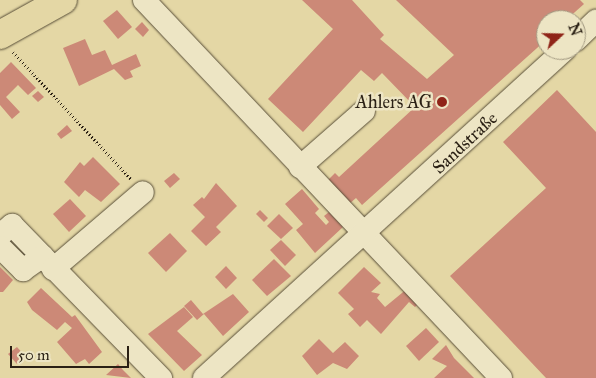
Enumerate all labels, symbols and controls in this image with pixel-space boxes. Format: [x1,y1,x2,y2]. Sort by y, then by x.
north arrow [536,10,586,60]
text: N [564,21,585,38]
place label: Ahlers AG [356,91,432,113]
marker: Ahlers AG [436,96,448,108]
street label: Sandstraße [428,108,502,178]
scale bar [12,336,131,368]
text: 50 m [18,346,50,364]

